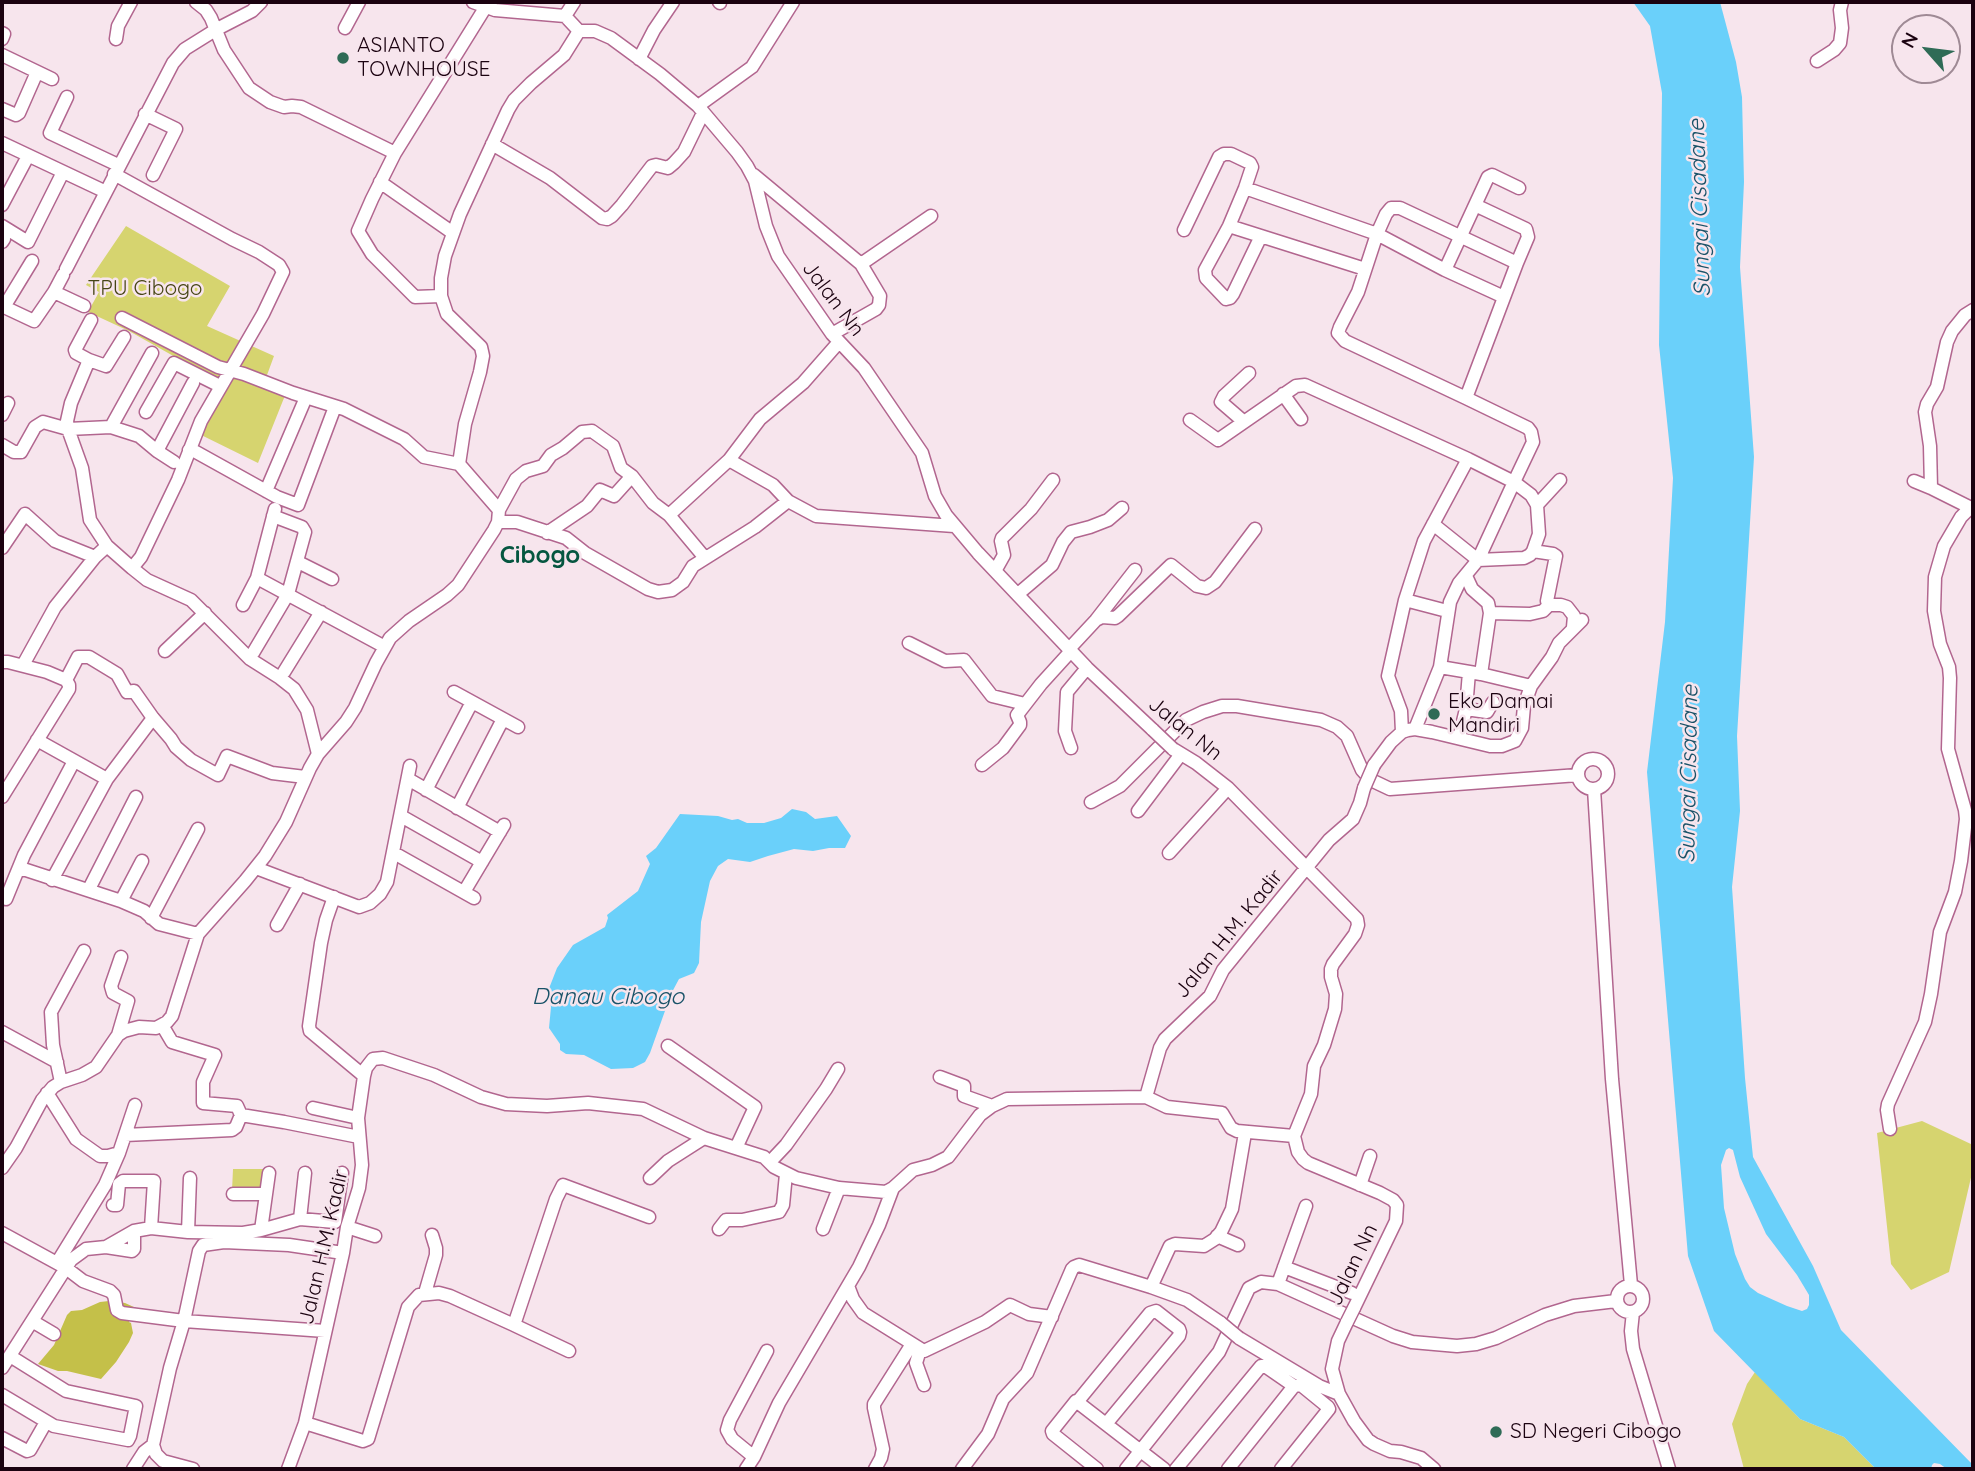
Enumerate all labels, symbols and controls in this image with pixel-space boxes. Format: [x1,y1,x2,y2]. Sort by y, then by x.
north arrow [1891,14,1961,84]
text: N [1895,28,1923,52]
place label: ASIANTO TOWNHOUSE [357,33,491,83]
marker: ASIANTO TOWNHOUSE [335,50,351,66]
water label: Sungai Cisadane [1683,119,1717,297]
street label: Jalan Nn [797,256,869,342]
park label: TPU Cibogo [88,276,202,302]
district label: Cibogo [500,542,580,570]
water label: Sungai Cisadane [1674,685,1704,863]
place label: Eko Damai Mandiri [1448,689,1553,739]
street label: Jalan Nn [1143,692,1227,766]
marker: Eko Damai Mandiri [1426,706,1442,722]
street label: Jalan H.M. Kadir [1169,865,1289,1003]
water label: Danau Cibogo [532,983,684,1011]
street label: Jalan H.M. Kadir [294,1167,354,1327]
street label: Jalan Nn [1322,1220,1384,1310]
place label: SD Negeri Cibogo [1510,1419,1682,1445]
marker: SD Negeri Cibogo [1488,1424,1504,1440]

